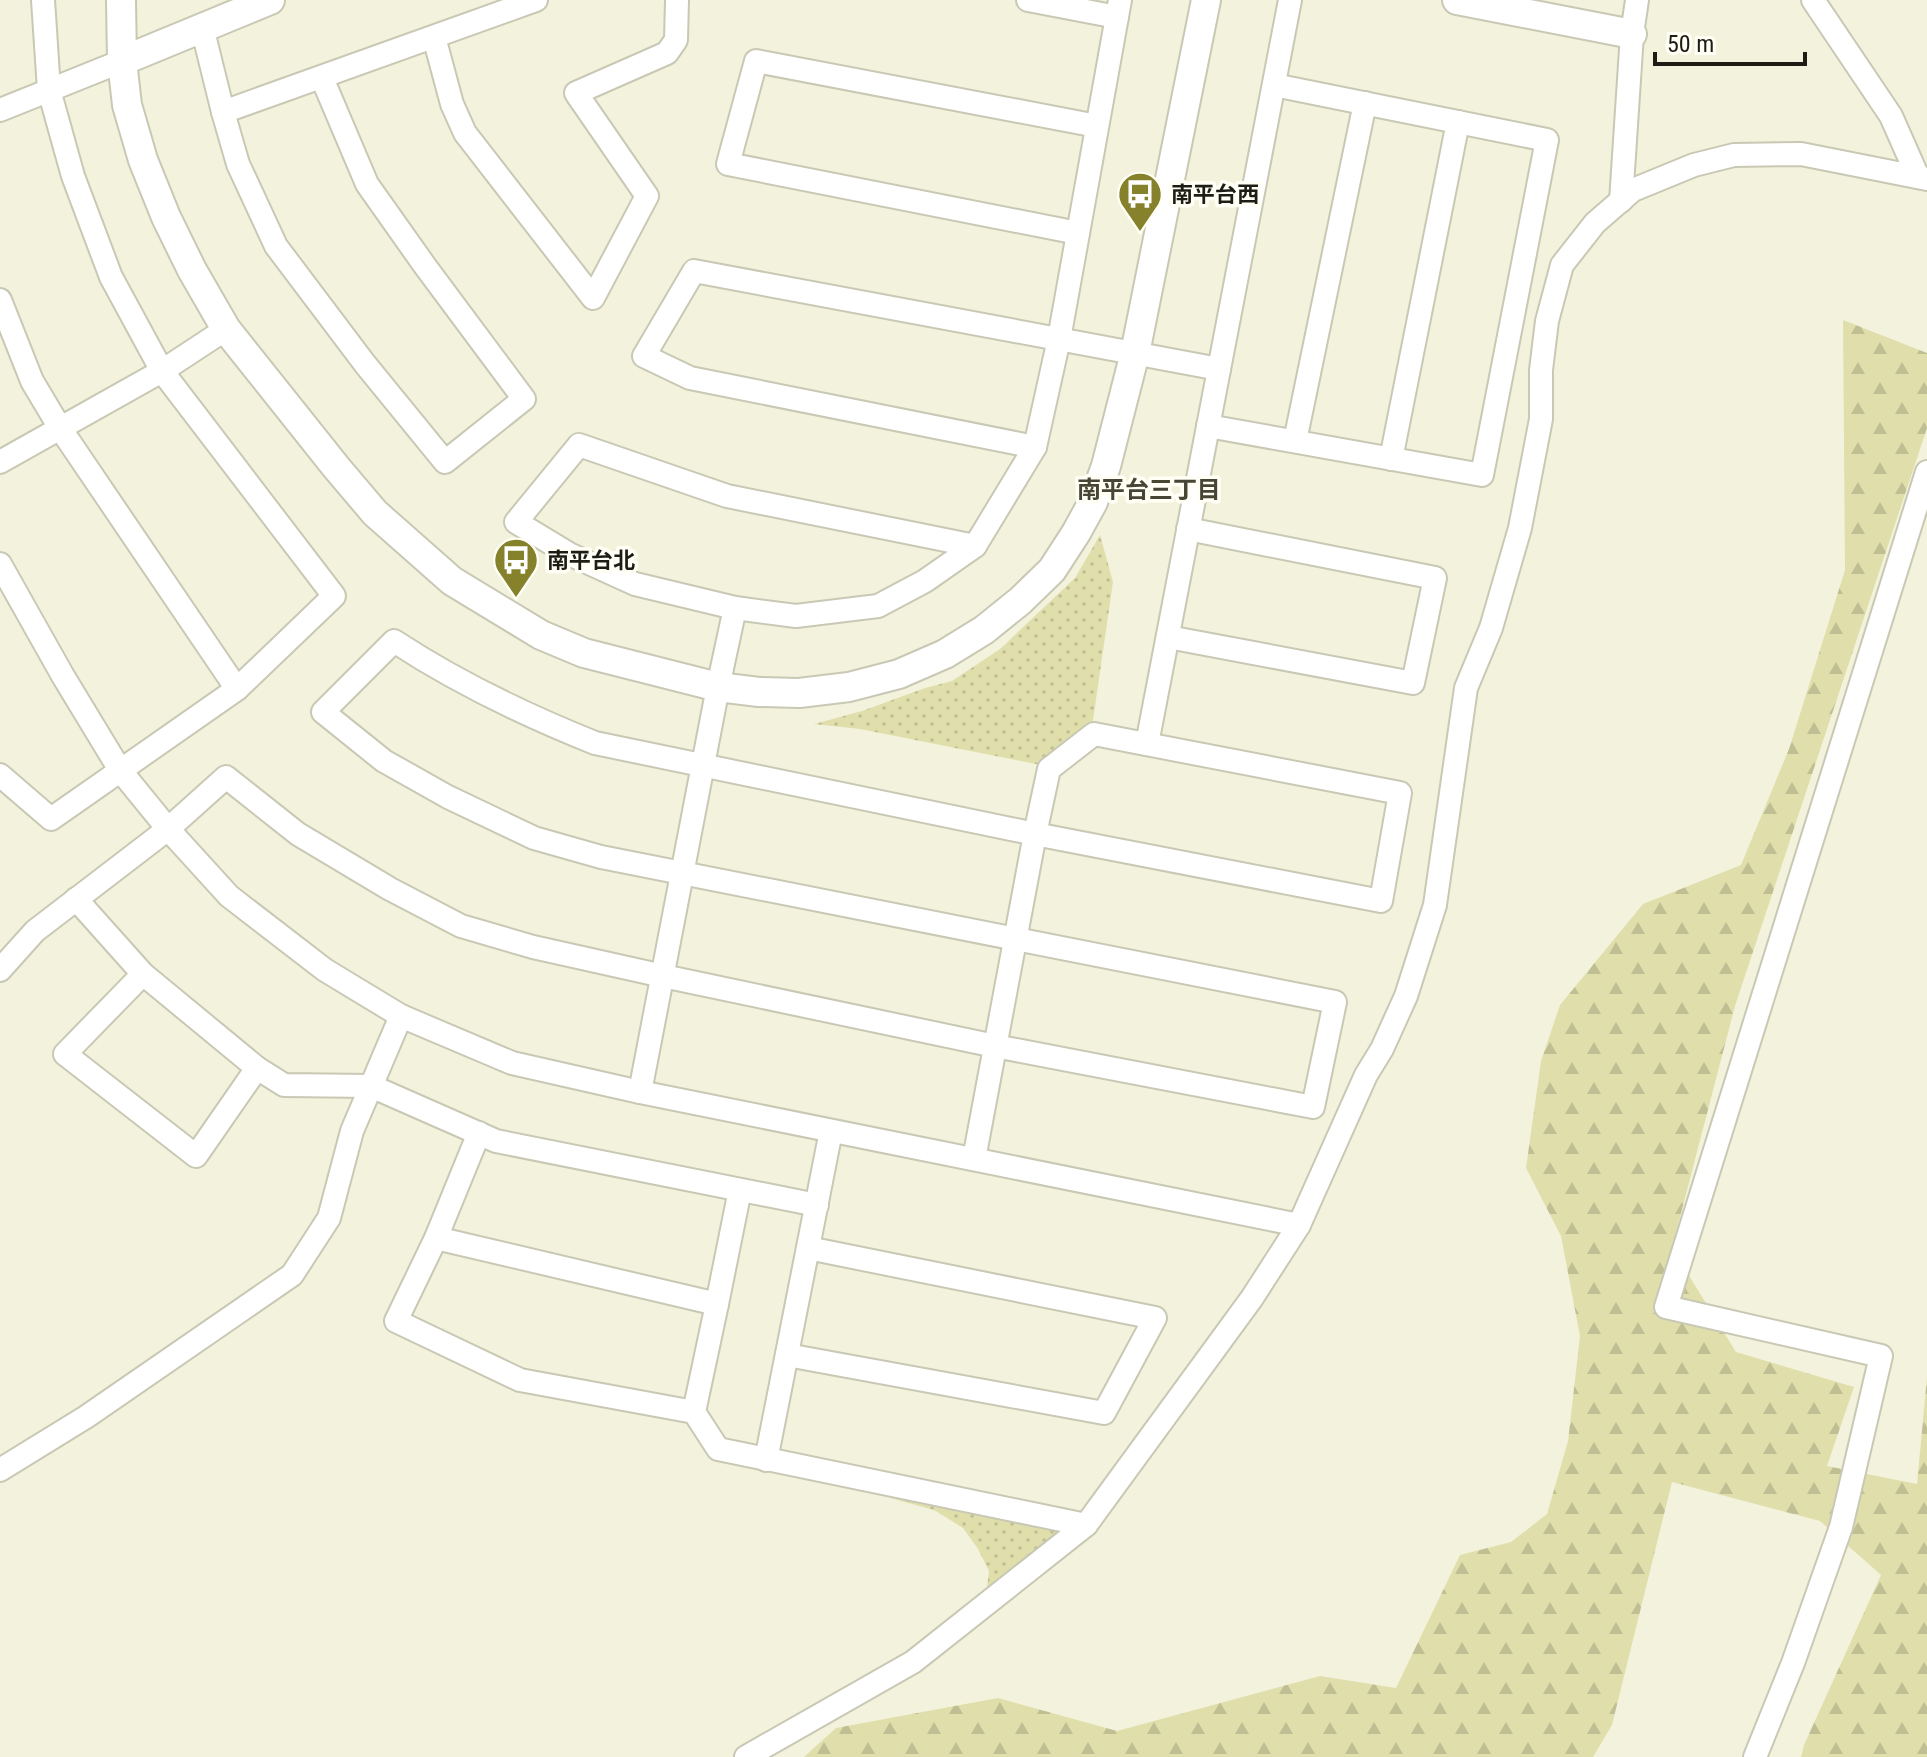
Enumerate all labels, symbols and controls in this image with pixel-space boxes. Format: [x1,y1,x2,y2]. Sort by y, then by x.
scale bar [1655,16,1805,66]
text: 50 m [1667,30,1714,58]
bus stop icon: 南平台西 [1116,170,1164,233]
place label: 南平台西 [1171,182,1259,207]
district label: 南平台三丁目 [1077,476,1221,504]
bus stop icon: 南平台北 [492,536,540,599]
place label: 南平台北 [547,548,635,573]

